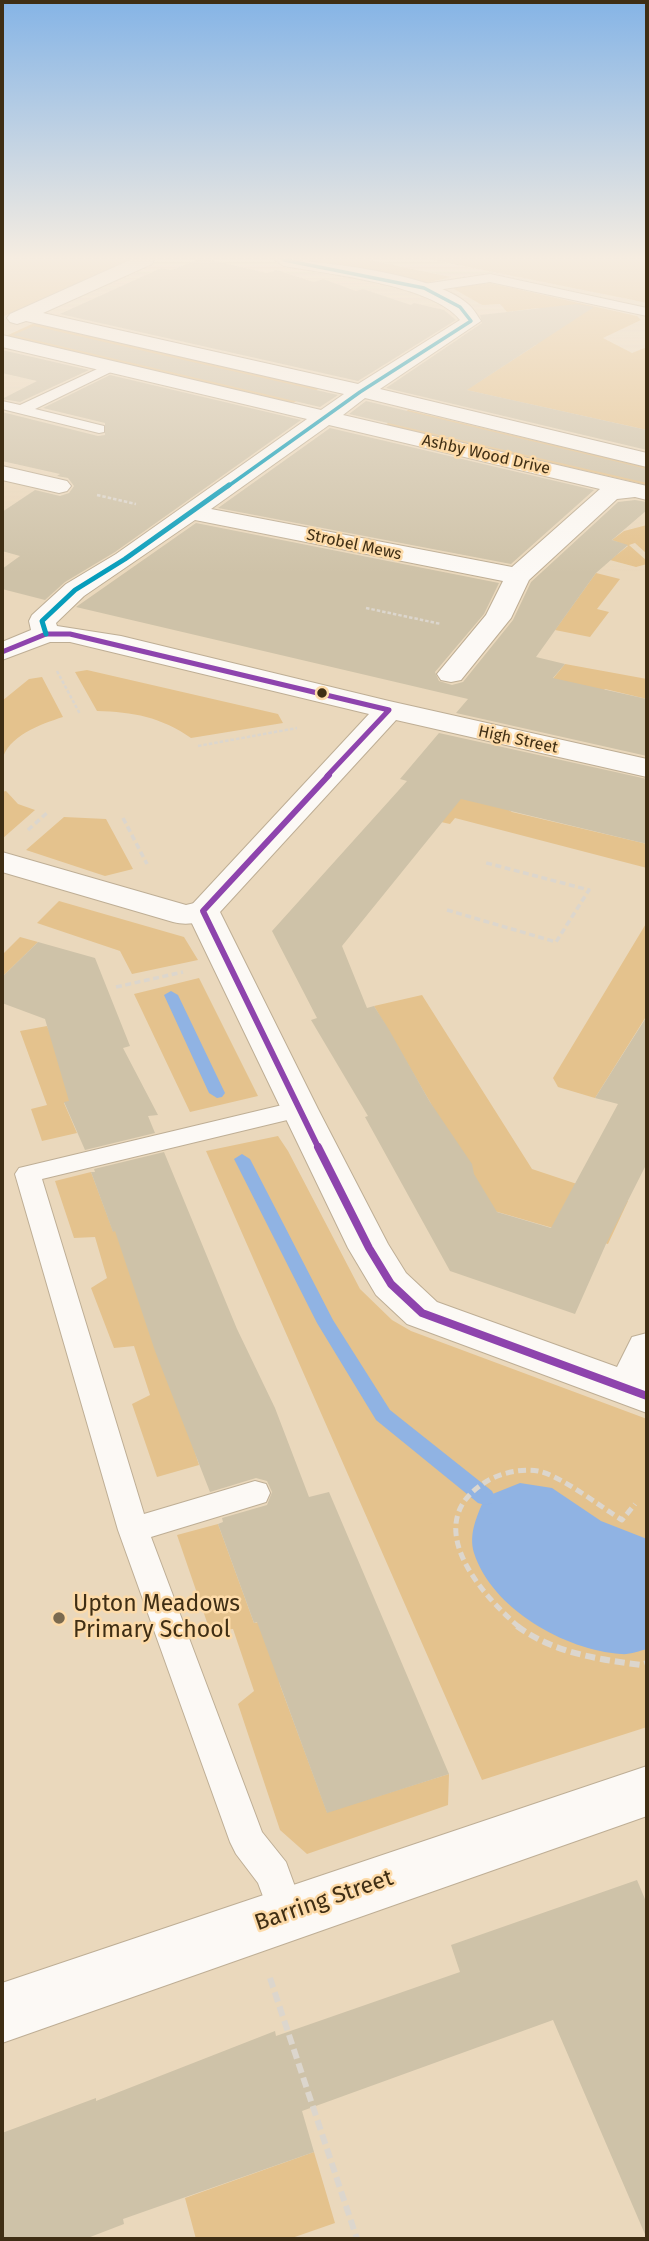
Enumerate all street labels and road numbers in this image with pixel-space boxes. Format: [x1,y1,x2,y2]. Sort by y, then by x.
street label: Ashby Wood Drive [420,431,552,479]
street label: Strobel Mews [305,526,403,564]
street label: High Street [477,722,559,758]
street label: Barring Street [251,1864,397,1938]

